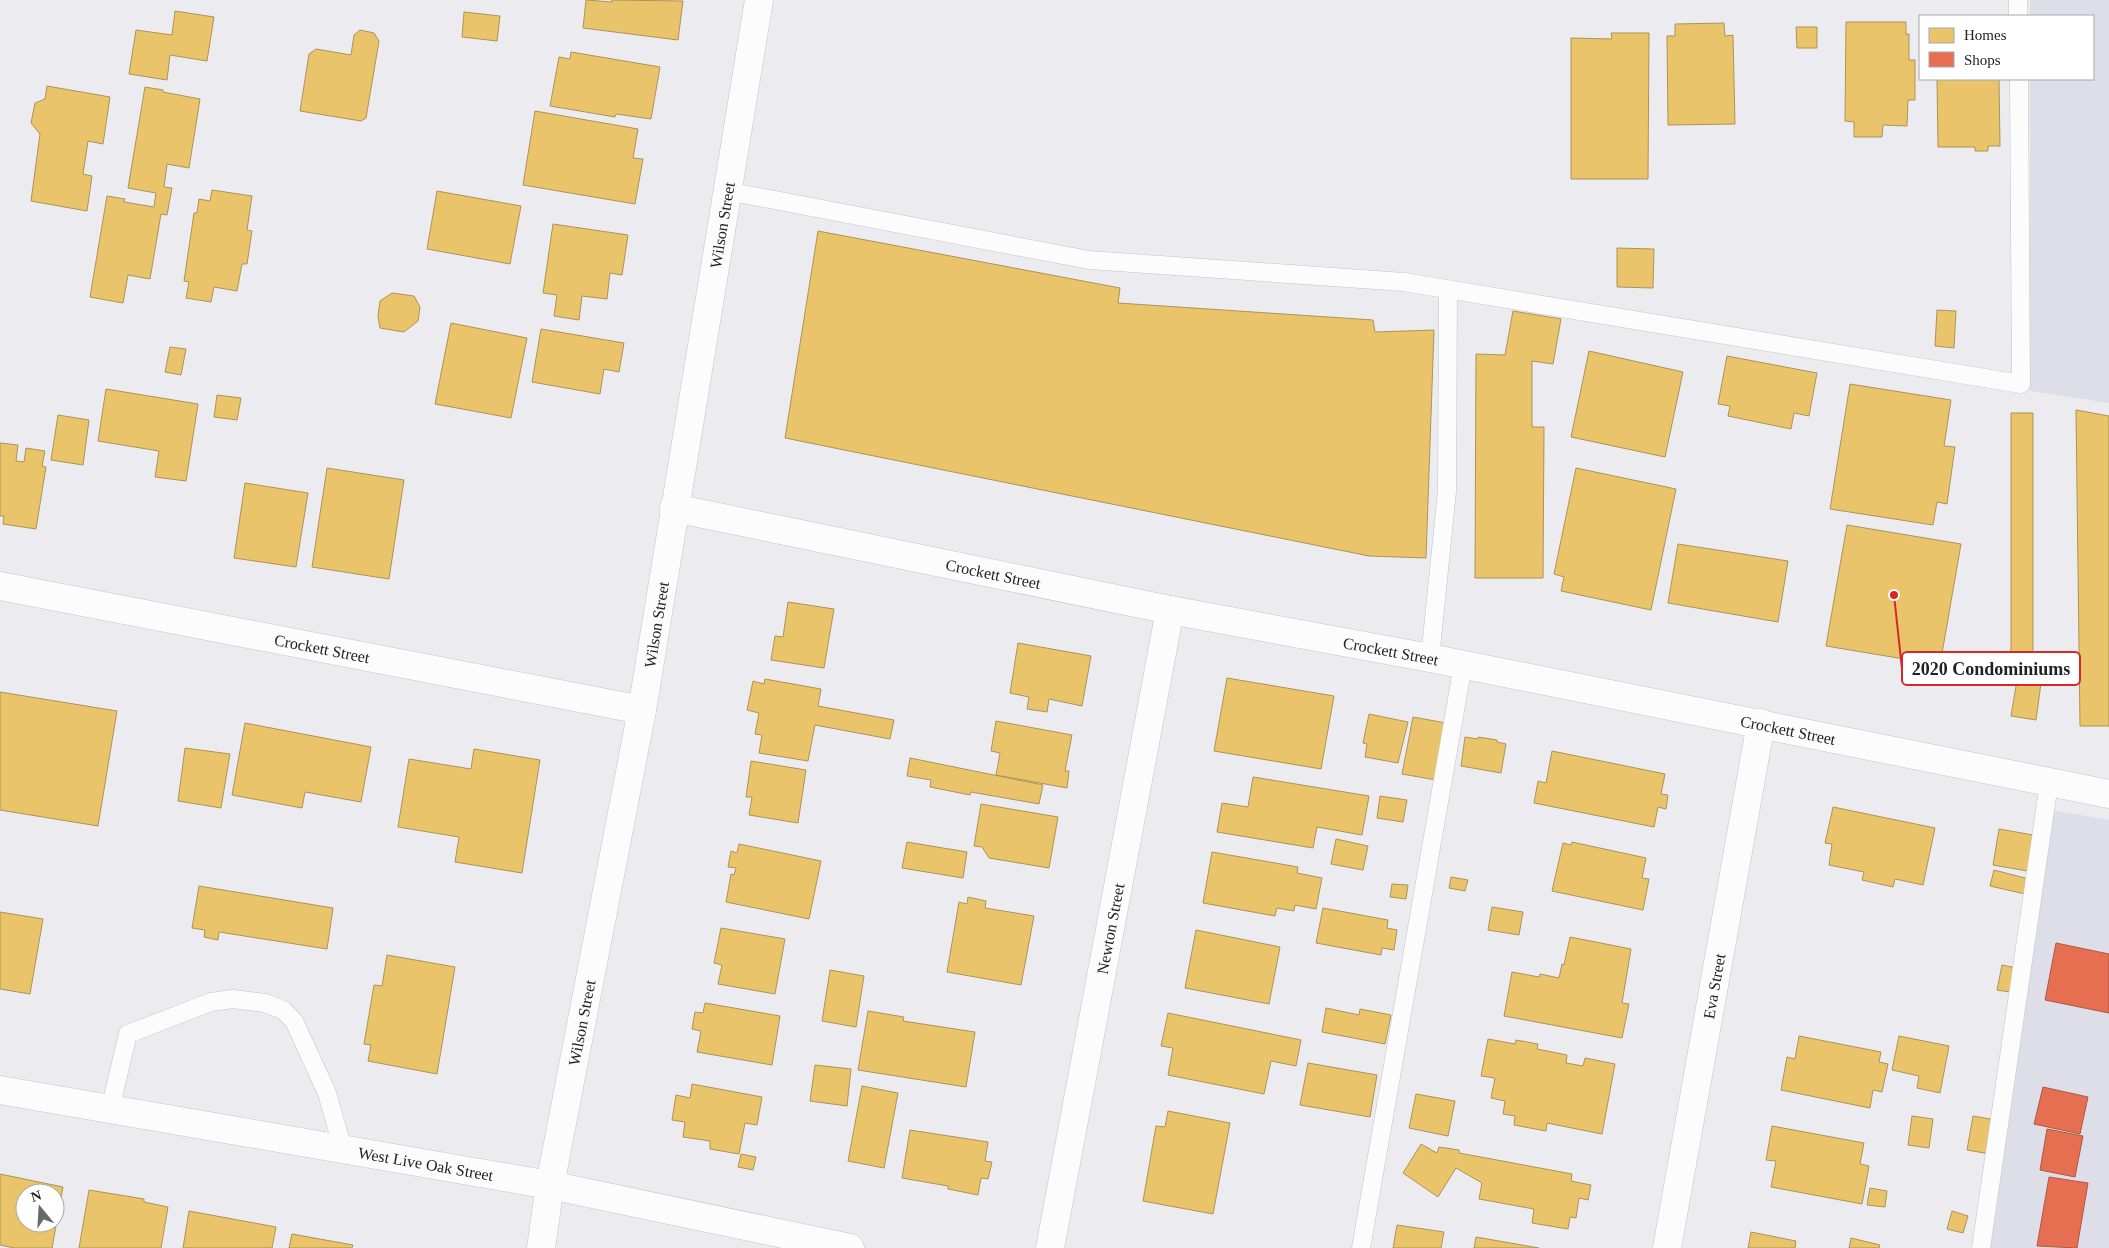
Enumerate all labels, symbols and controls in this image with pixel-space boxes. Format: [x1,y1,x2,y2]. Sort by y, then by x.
legend [1919,15,2094,80]
text: Homes [1964,27,2007,43]
text: Shops [1964,52,2001,68]
street label: Wilson Street [707,180,738,269]
street label: Crockett Street [944,556,1043,592]
street label: Wilson Street [641,580,672,669]
street label: Crockett Street [273,631,371,666]
street label: Crockett Street [1342,634,1440,669]
callout: 2020 Condominiums [1902,652,2080,685]
text: 2020 Condominiums [1912,659,2070,679]
street label: Crockett Street [1739,712,1838,748]
street label: Newton Street [1094,881,1128,975]
street label: Eva Street [1700,952,1729,1020]
street label: Wilson Street [565,978,599,1067]
street label: West Live Oak Street [357,1144,495,1184]
north arrow [15,1183,65,1233]
text: N [29,1187,43,1205]

